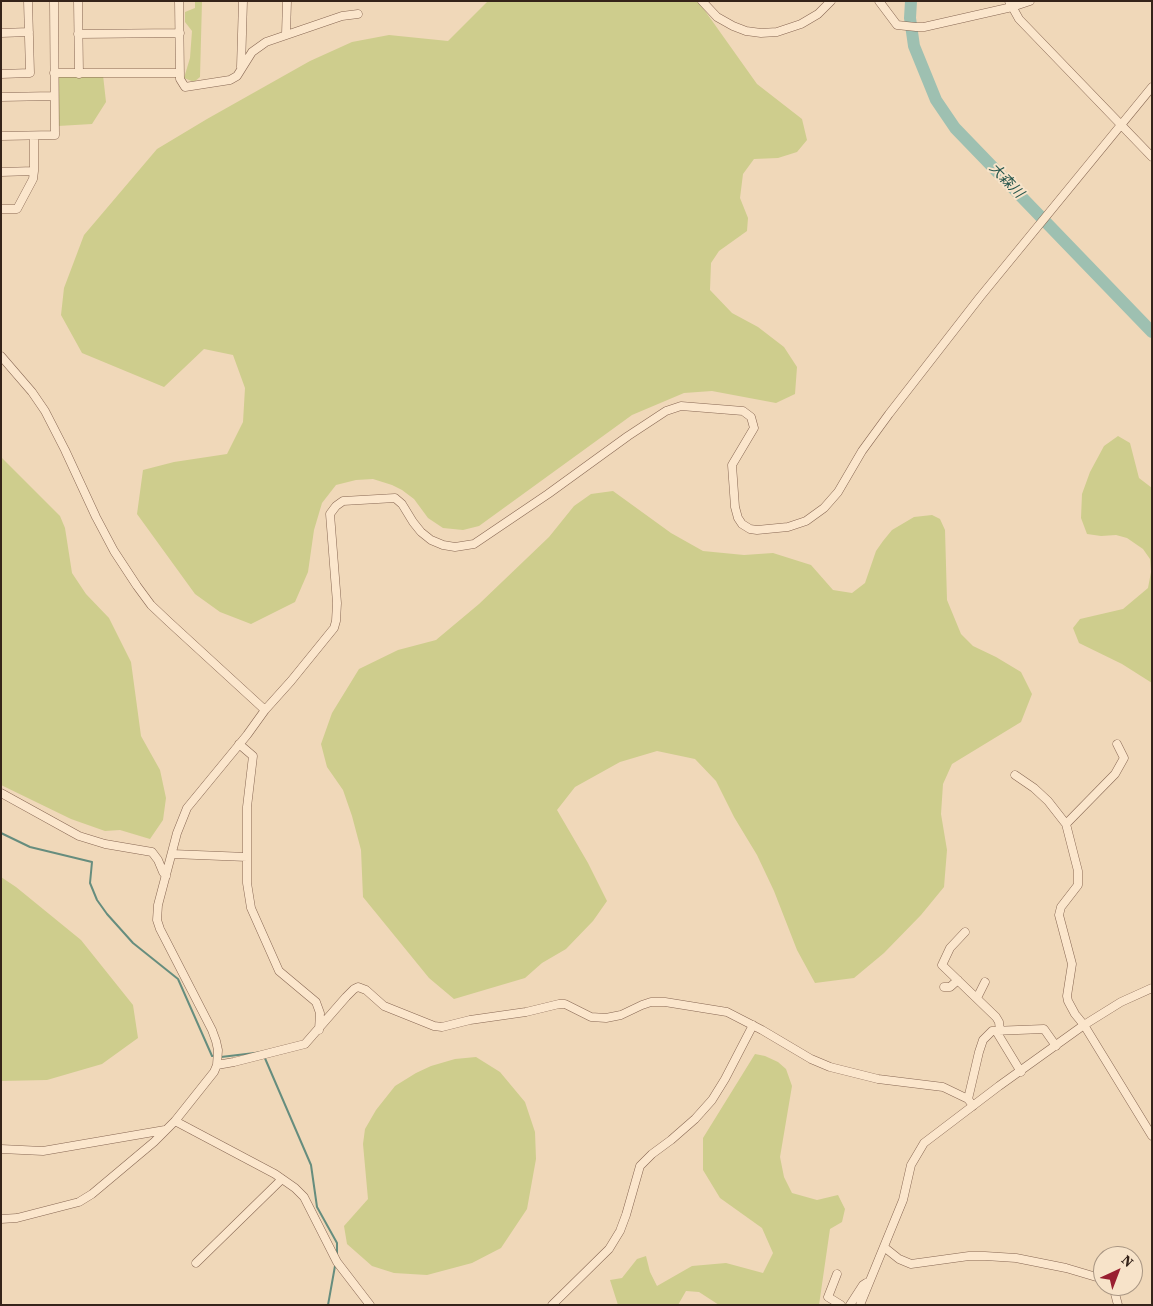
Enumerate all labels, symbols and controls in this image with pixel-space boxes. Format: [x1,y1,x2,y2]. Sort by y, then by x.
water label: 大森川 [985,160,1027,202]
north arrow [1093,1246,1143,1296]
text: N [1117,1250,1138,1272]

